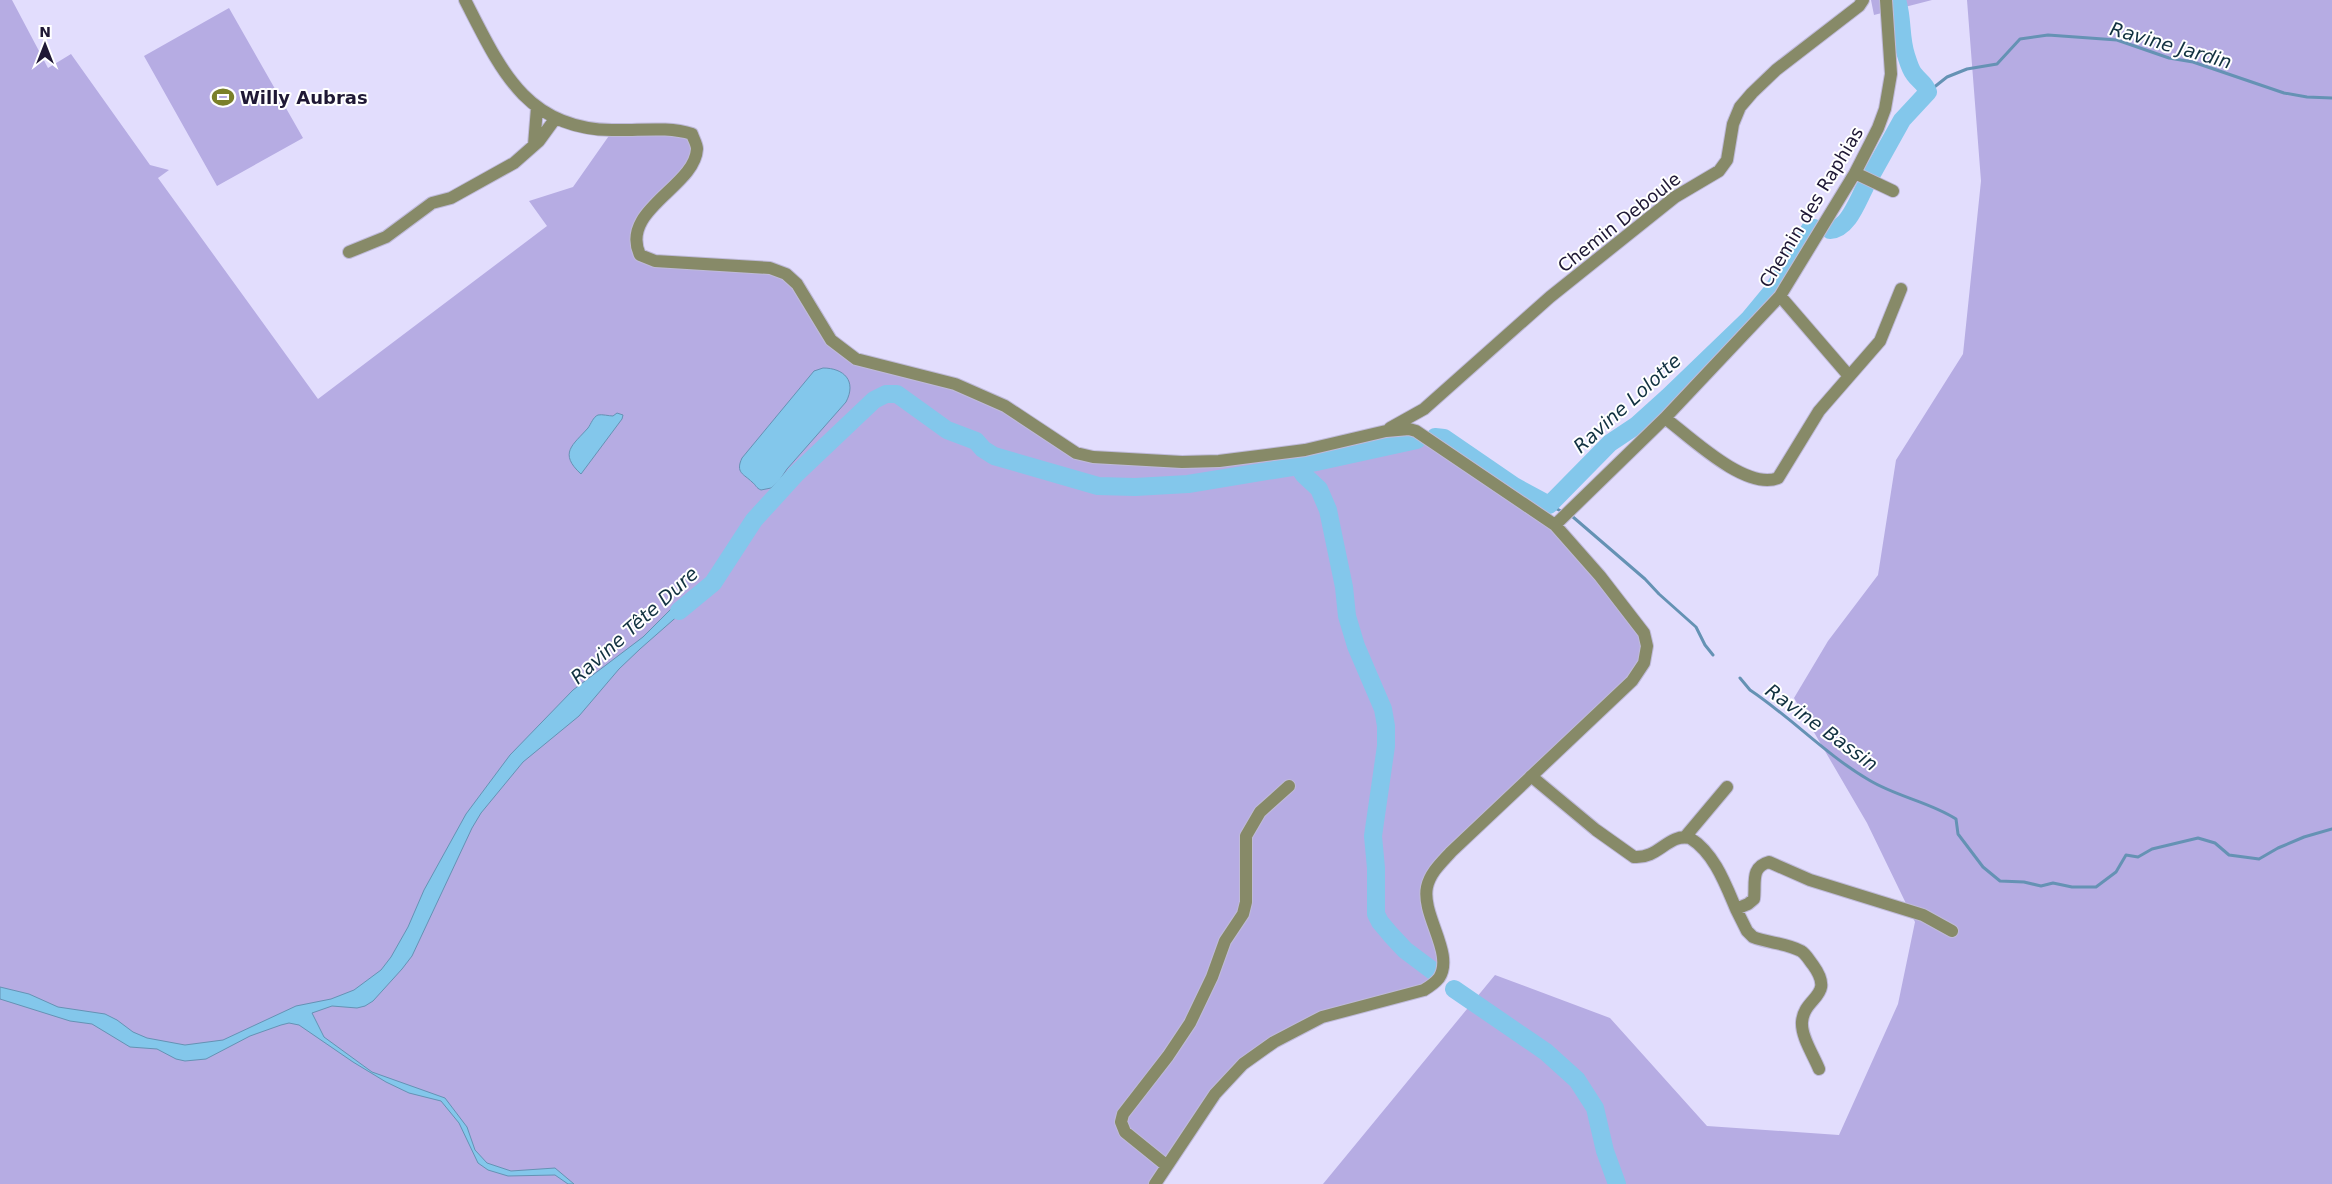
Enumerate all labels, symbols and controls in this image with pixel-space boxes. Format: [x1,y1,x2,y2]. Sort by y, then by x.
water label: Ravine Jardin [2108,17,2234,73]
north arrow [20,20,70,70]
text: N [39,24,51,40]
sports icon: Willy Aubras [210,84,236,110]
place label: Willy Aubras [240,87,368,108]
street label: Chemin des Raphias [1755,123,1867,291]
street label: Chemin Deboule [1554,168,1684,276]
water label: Ravine Lolotte [1569,349,1685,457]
water label: Ravine Tête Dure [566,562,702,688]
water label: Ravine Bassin [1762,679,1882,775]

